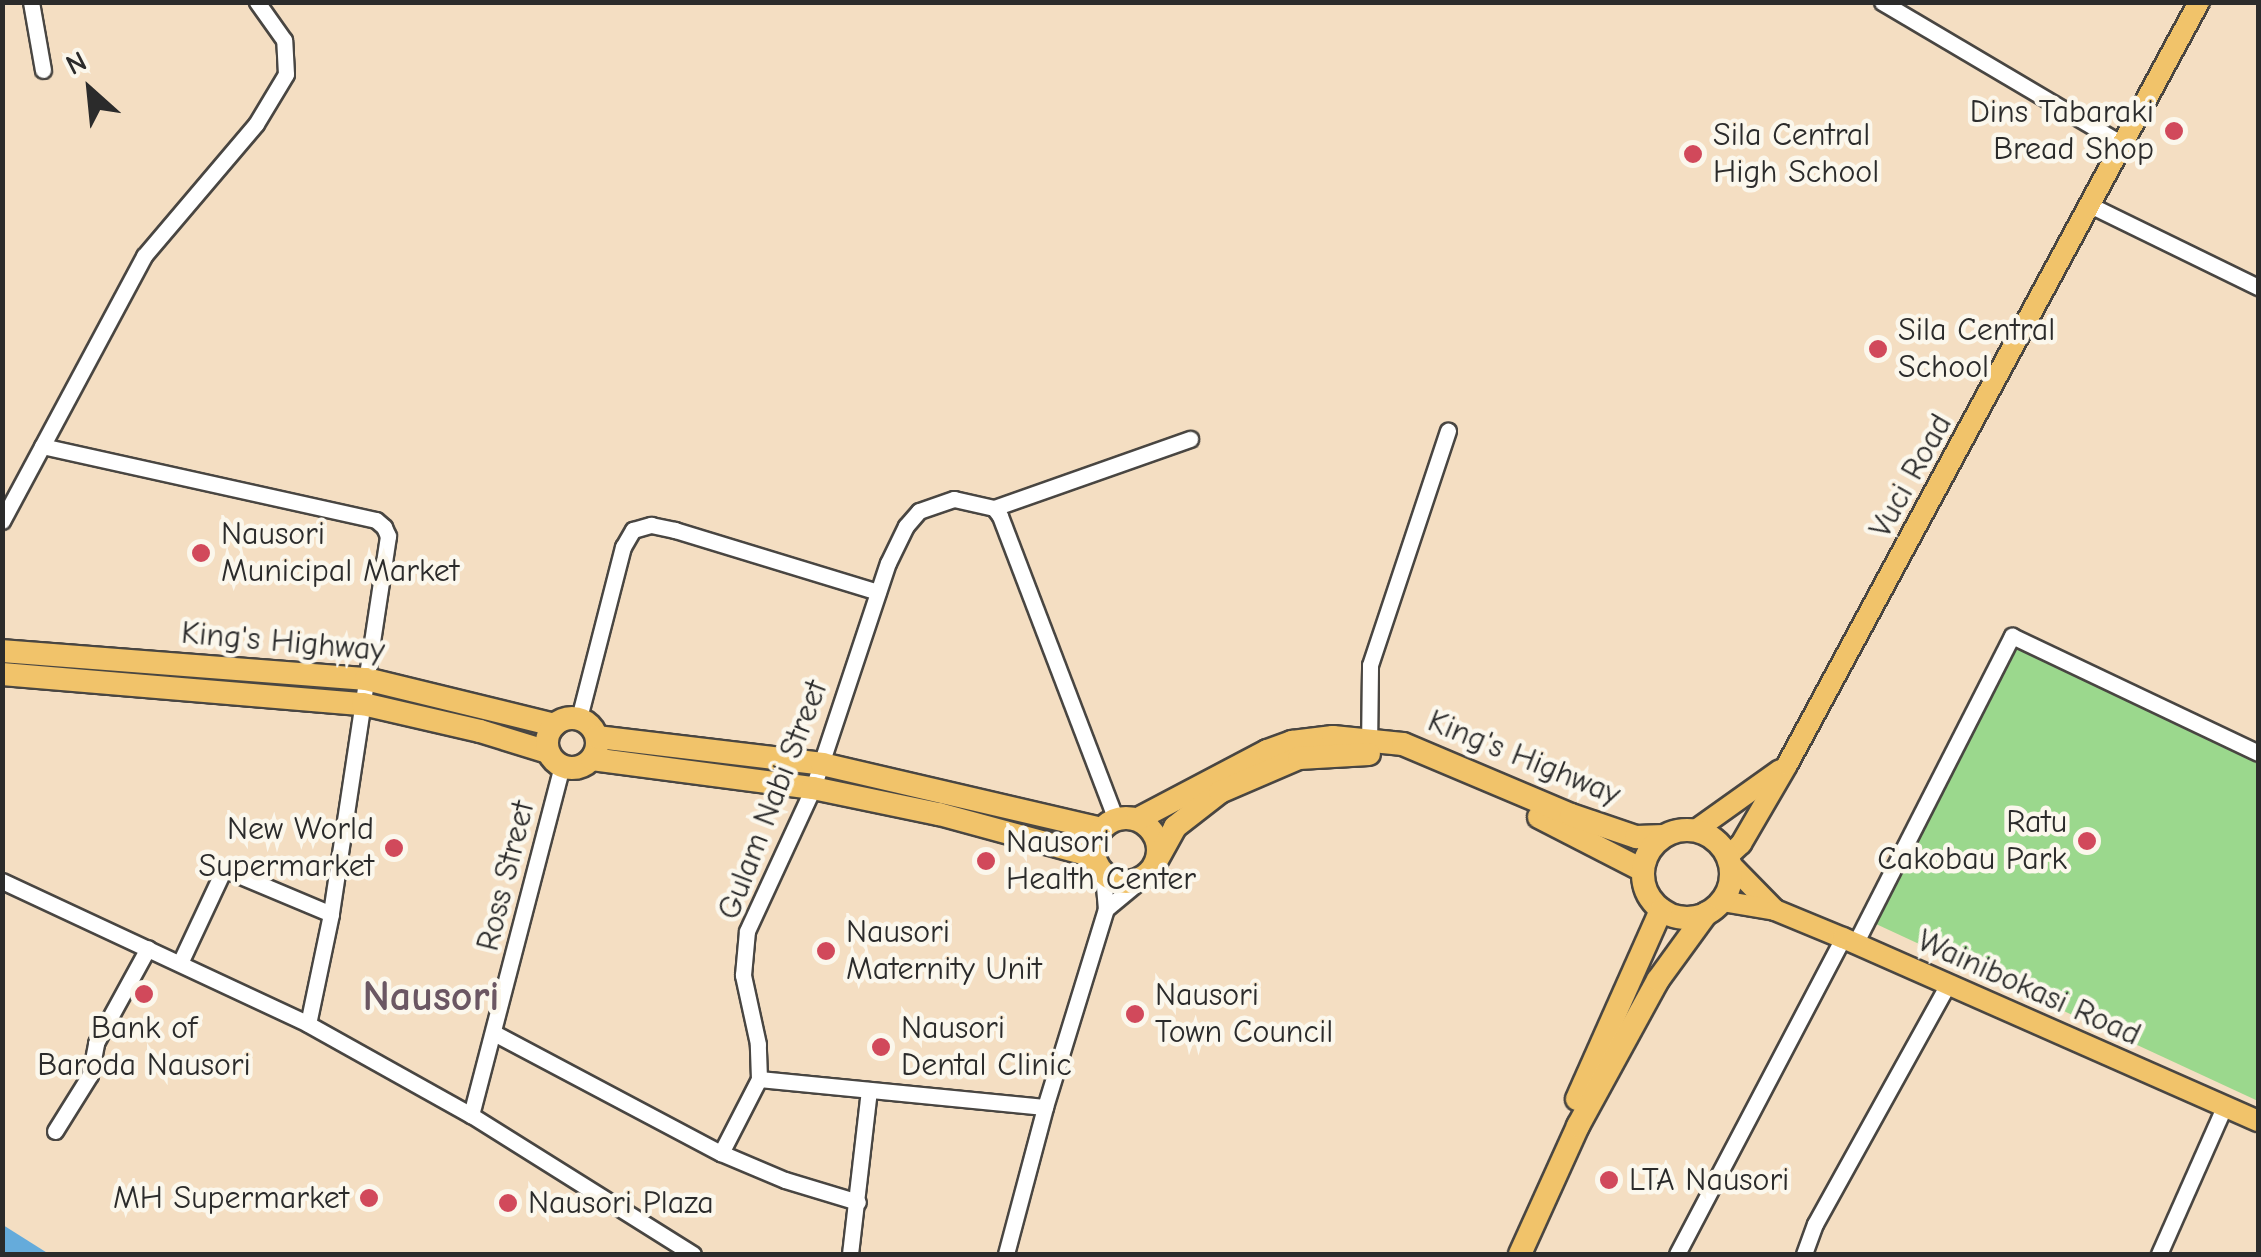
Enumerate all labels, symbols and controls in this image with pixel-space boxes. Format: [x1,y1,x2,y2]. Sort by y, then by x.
north arrow [40,40,140,140]
text: N [61,45,92,82]
place label: Dins Tabaraki Bread Shop [1970,94,2154,169]
place label: Sila Central High School [1713,117,1879,192]
marker: Dins Tabaraki Bread Shop [2163,120,2185,142]
marker: Sila Central High School [1682,143,1704,165]
place label: Sila Central School [1898,312,2055,387]
marker: Sila Central School [1867,338,1889,360]
street label: Vuci Road [1861,408,1961,544]
place label: Nausori Municipal Market [221,516,459,591]
marker: Nausori Municipal Market [190,542,212,564]
street label: King's Highway [180,614,386,670]
street label: Gulam Nabi Street [710,675,836,925]
street label: King's Highway [1422,702,1626,814]
street label: Ross Street [469,797,543,955]
place label: Ratu Cakobau Park [1877,804,2067,879]
place label: New World Supermarket [199,811,374,886]
place label: Nausori Health Center [1006,824,1196,899]
marker: Ratu Cakobau Park [2076,830,2098,852]
marker: New World Supermarket [383,837,405,859]
marker: Nausori Health Center [975,850,997,872]
place label: Nausori Maternity Unit [846,914,1042,989]
street label: Wainibokasi Road [1912,922,2146,1054]
marker: Nausori Maternity Unit [815,940,837,962]
district label: Nausori [362,972,500,1022]
place label: Nausori Town Council [1155,977,1333,1052]
marker: Bank of Baroda Nausori [133,983,155,1005]
marker: Nausori Town Council [1124,1003,1146,1025]
place label: Bank of Baroda Nausori [37,1010,251,1085]
place label: Nausori Dental Clinic [901,1010,1072,1085]
marker: Nausori Dental Clinic [870,1036,892,1058]
place label: LTA Nausori [1629,1161,1789,1199]
marker: LTA Nausori [1598,1169,1620,1191]
place label: MH Supermarket [113,1179,349,1217]
place label: Nausori Plaza [528,1184,714,1222]
marker: MH Supermarket [358,1187,380,1209]
marker: Nausori Plaza [497,1192,519,1214]

